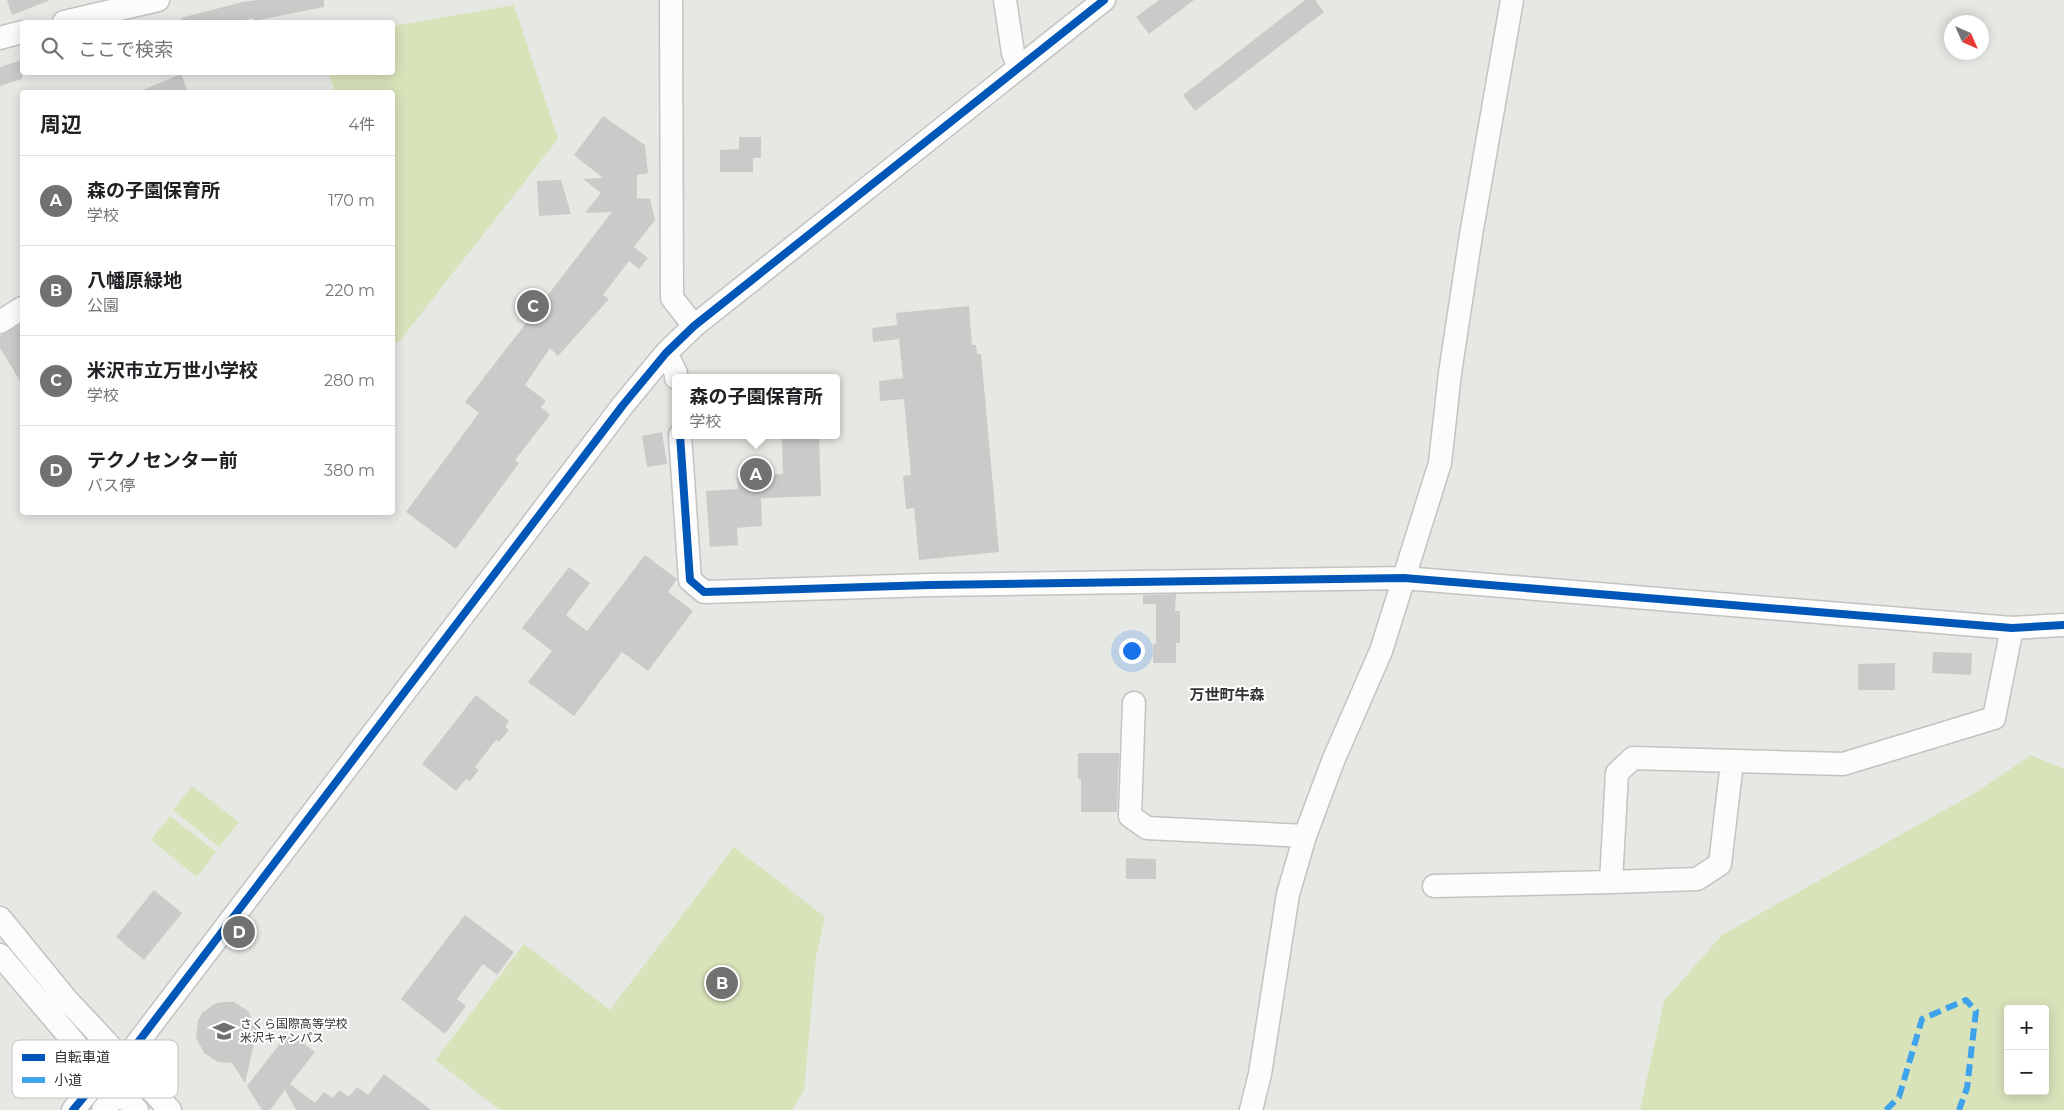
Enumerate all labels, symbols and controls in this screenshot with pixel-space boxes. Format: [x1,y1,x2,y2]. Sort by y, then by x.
north arrow [1944,15,1989,60]
search box [20,20,395,75]
icon: search [38,34,66,62]
text: ここで検索 [78,38,173,61]
text: 周辺 [40,112,82,137]
text: 4件 [348,115,375,134]
text: 森の子園保育所 [87,179,220,202]
text: A [50,191,62,210]
text: 170 m [328,191,375,210]
text: 学校 [87,206,119,225]
text: 八幡原緑地 [87,269,182,292]
text: B [50,281,62,300]
text: 220 m [325,281,375,300]
pin: C [517,287,549,325]
text: 公園 [87,296,119,315]
text: 米沢市立万世小学校 [87,359,258,382]
text: C [50,371,62,390]
text: 280 m [324,371,375,390]
popup [672,374,840,439]
text: 森の子園保育所 [689,385,823,408]
text: 学校 [87,386,119,405]
text: 学校 [689,412,722,431]
text: テクノセンター前 [87,449,238,472]
pin: A [740,455,772,493]
text: D [49,461,63,480]
text: 380 m [324,461,375,480]
text: バス停 [87,476,135,495]
your location [1119,638,1145,664]
district label: 万世町牛森 [1189,685,1265,704]
pin: D [223,913,255,951]
pin: B [706,964,738,1002]
map controls [2004,1005,2049,1095]
button: + [2004,1005,2049,1050]
place label: さくら国際高等学校 米沢キャンパス [240,1016,348,1045]
school or university icon: さくら国際高等学校 米沢キャンパス [211,1018,237,1044]
legend [12,1040,178,1098]
text: 自転車道 [54,1048,110,1066]
button: − [2004,1050,2049,1095]
text: 小道 [54,1071,82,1089]

